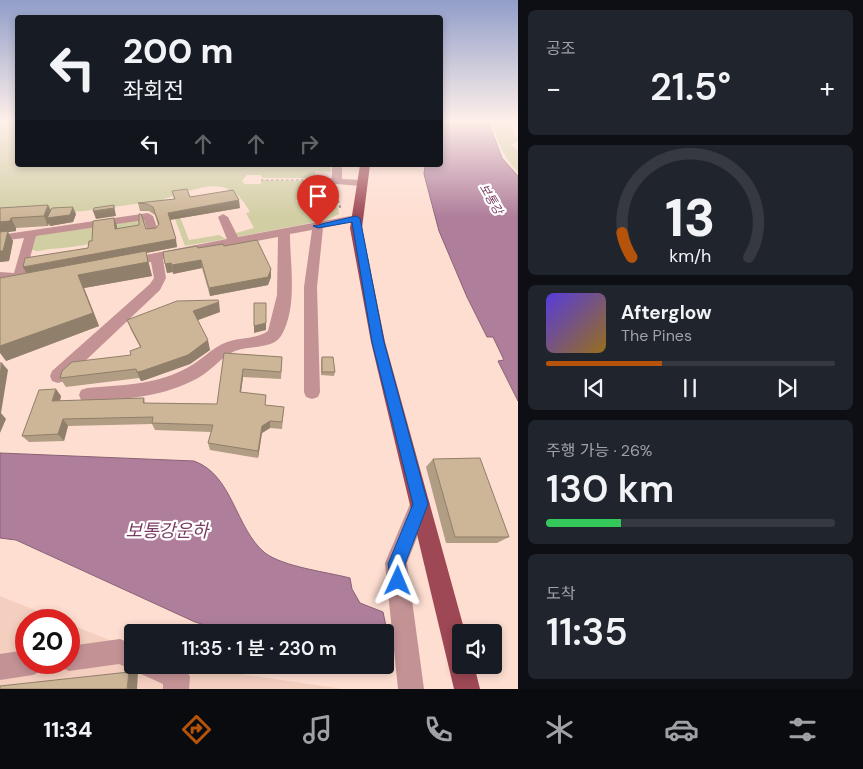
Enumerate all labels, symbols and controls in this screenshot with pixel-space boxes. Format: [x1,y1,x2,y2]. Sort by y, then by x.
text: 200 m [123,28,234,74]
icon: left [40,35,105,100]
text: 공조 [546,38,575,59]
text: 21.5° [650,62,731,112]
text: − [546,70,561,107]
text: + [820,70,835,107]
text: 좌회전 [123,76,184,105]
icon: left [136,130,164,158]
icon: ahead [189,130,217,158]
icon: ahead [242,130,270,158]
icon: right [295,130,323,158]
pin [297,175,339,226]
water label: 보통강 [476,181,507,219]
icon: arrive [304,182,332,210]
text: 13 [665,184,716,252]
text: km/h [669,244,712,268]
text: Afterglow [621,300,712,325]
text: The Pines [621,325,692,346]
icon: previous [580,374,608,402]
icon: pause [676,374,704,402]
icon: next [773,374,801,402]
text: 주행 가능 · 26% [546,440,652,461]
text: 130 km [546,464,674,514]
water label: 보통강운하 [126,519,211,543]
position arrow [371,554,423,606]
text: 도착 [546,583,575,604]
text: 11:35 [546,607,628,657]
speed limit sign: 20 [15,609,80,674]
map controls [452,624,502,674]
button: sound [452,624,502,674]
text: 11:35 · 1 분 · 230 m [182,636,336,661]
icon: directions [179,712,214,747]
icon: music [300,712,335,747]
icon: phone [421,712,456,747]
icon: climate [542,712,577,747]
icon: car [664,712,699,747]
icon: filters [785,712,820,747]
text: 11:34 [43,715,92,744]

